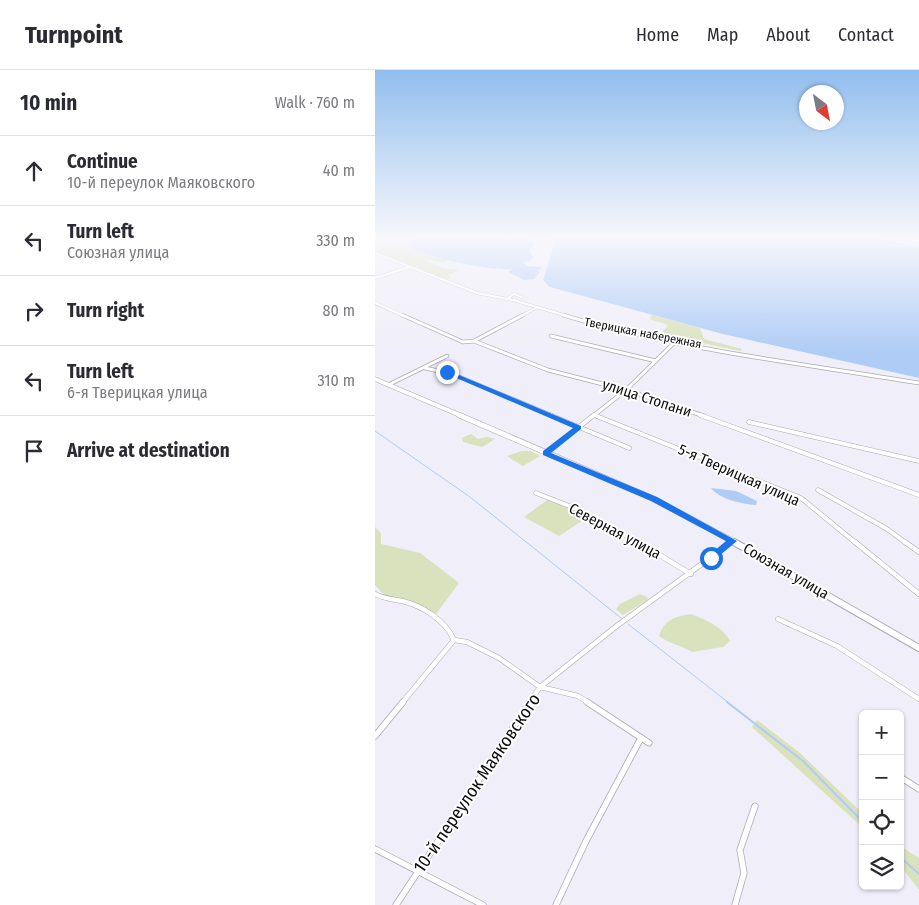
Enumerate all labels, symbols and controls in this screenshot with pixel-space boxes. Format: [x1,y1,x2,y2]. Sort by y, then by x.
text: Turnpoint [25,21,123,49]
text: Home [636,24,679,46]
text: Map [707,24,738,46]
text: About [766,24,810,46]
text: Contact [838,24,894,46]
north arrow [799,85,844,130]
text: 10 min [20,90,77,116]
text: Walk · 760 m [275,93,355,112]
text: Continue [67,150,138,173]
icon: ahead [20,157,48,185]
text: 40 m [323,161,355,180]
text: 10-й переулок Маяковского [67,173,255,192]
text: Turn left [67,220,134,243]
icon: left [20,227,48,255]
text: 330 m [316,231,355,250]
text: Союзная улица [67,243,169,262]
icon: right [20,297,48,325]
text: Turn right [67,299,144,322]
text: 80 m [323,301,355,320]
street label: Тверицкая набережная [583,315,703,351]
text: Turn left [67,360,134,383]
route end [436,361,459,384]
icon: left [20,367,48,395]
text: 310 m [318,371,355,390]
street label: улица Стопани [600,375,694,421]
text: 6-я Тверицкая улица [67,383,208,402]
icon: arrive [20,437,48,465]
text: Arrive at destination [67,439,230,462]
street label: 5-я Тверицкая улица [675,440,803,510]
street label: Северная улица [566,499,664,563]
street label: Союзная улица [740,539,832,603]
route start [700,547,723,570]
street label: 10-й переулок Маяковского [409,689,545,877]
map controls [859,710,904,890]
button: + [859,710,904,755]
button: − [859,755,904,800]
button: locate [859,800,904,845]
button: layers [859,845,904,890]

